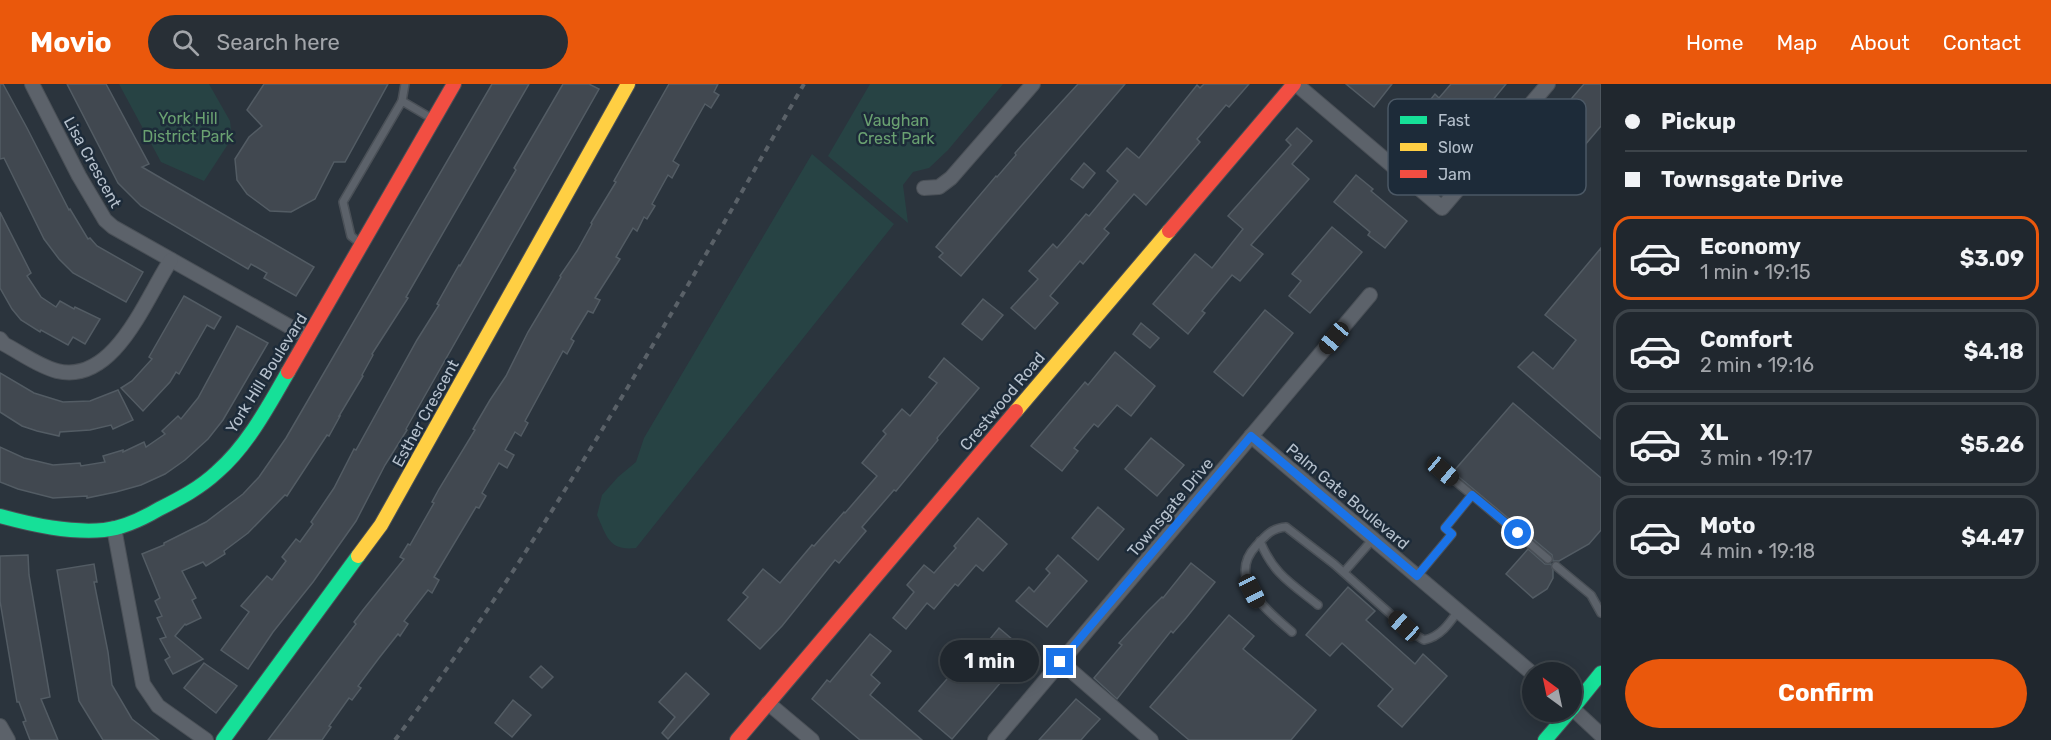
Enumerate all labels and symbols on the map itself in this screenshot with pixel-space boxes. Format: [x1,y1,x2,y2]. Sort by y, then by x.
legend [1388,99,1586,195]
park label: York Hill District Park [142,109,235,146]
park label: Vaughan Crest Park [857,111,935,148]
text: Fast [1438,111,1470,130]
street label: Lisa Crescent [60,113,125,211]
text: Slow [1438,138,1474,157]
text: Jam [1438,165,1471,184]
street label: York Hill Boulevard [222,310,311,437]
car [1316,318,1352,358]
street label: Crestwood Road [956,348,1049,454]
street label: Esther Crescent [388,356,463,470]
street label: Palm Gate Boulevard [1282,439,1413,553]
car [1423,453,1463,489]
street label: Townsgate Drive [1123,454,1217,561]
route start [1504,519,1531,546]
car [1236,571,1268,611]
car [1385,607,1423,645]
callout: 1 min [940,641,1039,683]
route end [1046,648,1073,675]
north arrow [1522,662,1582,722]

